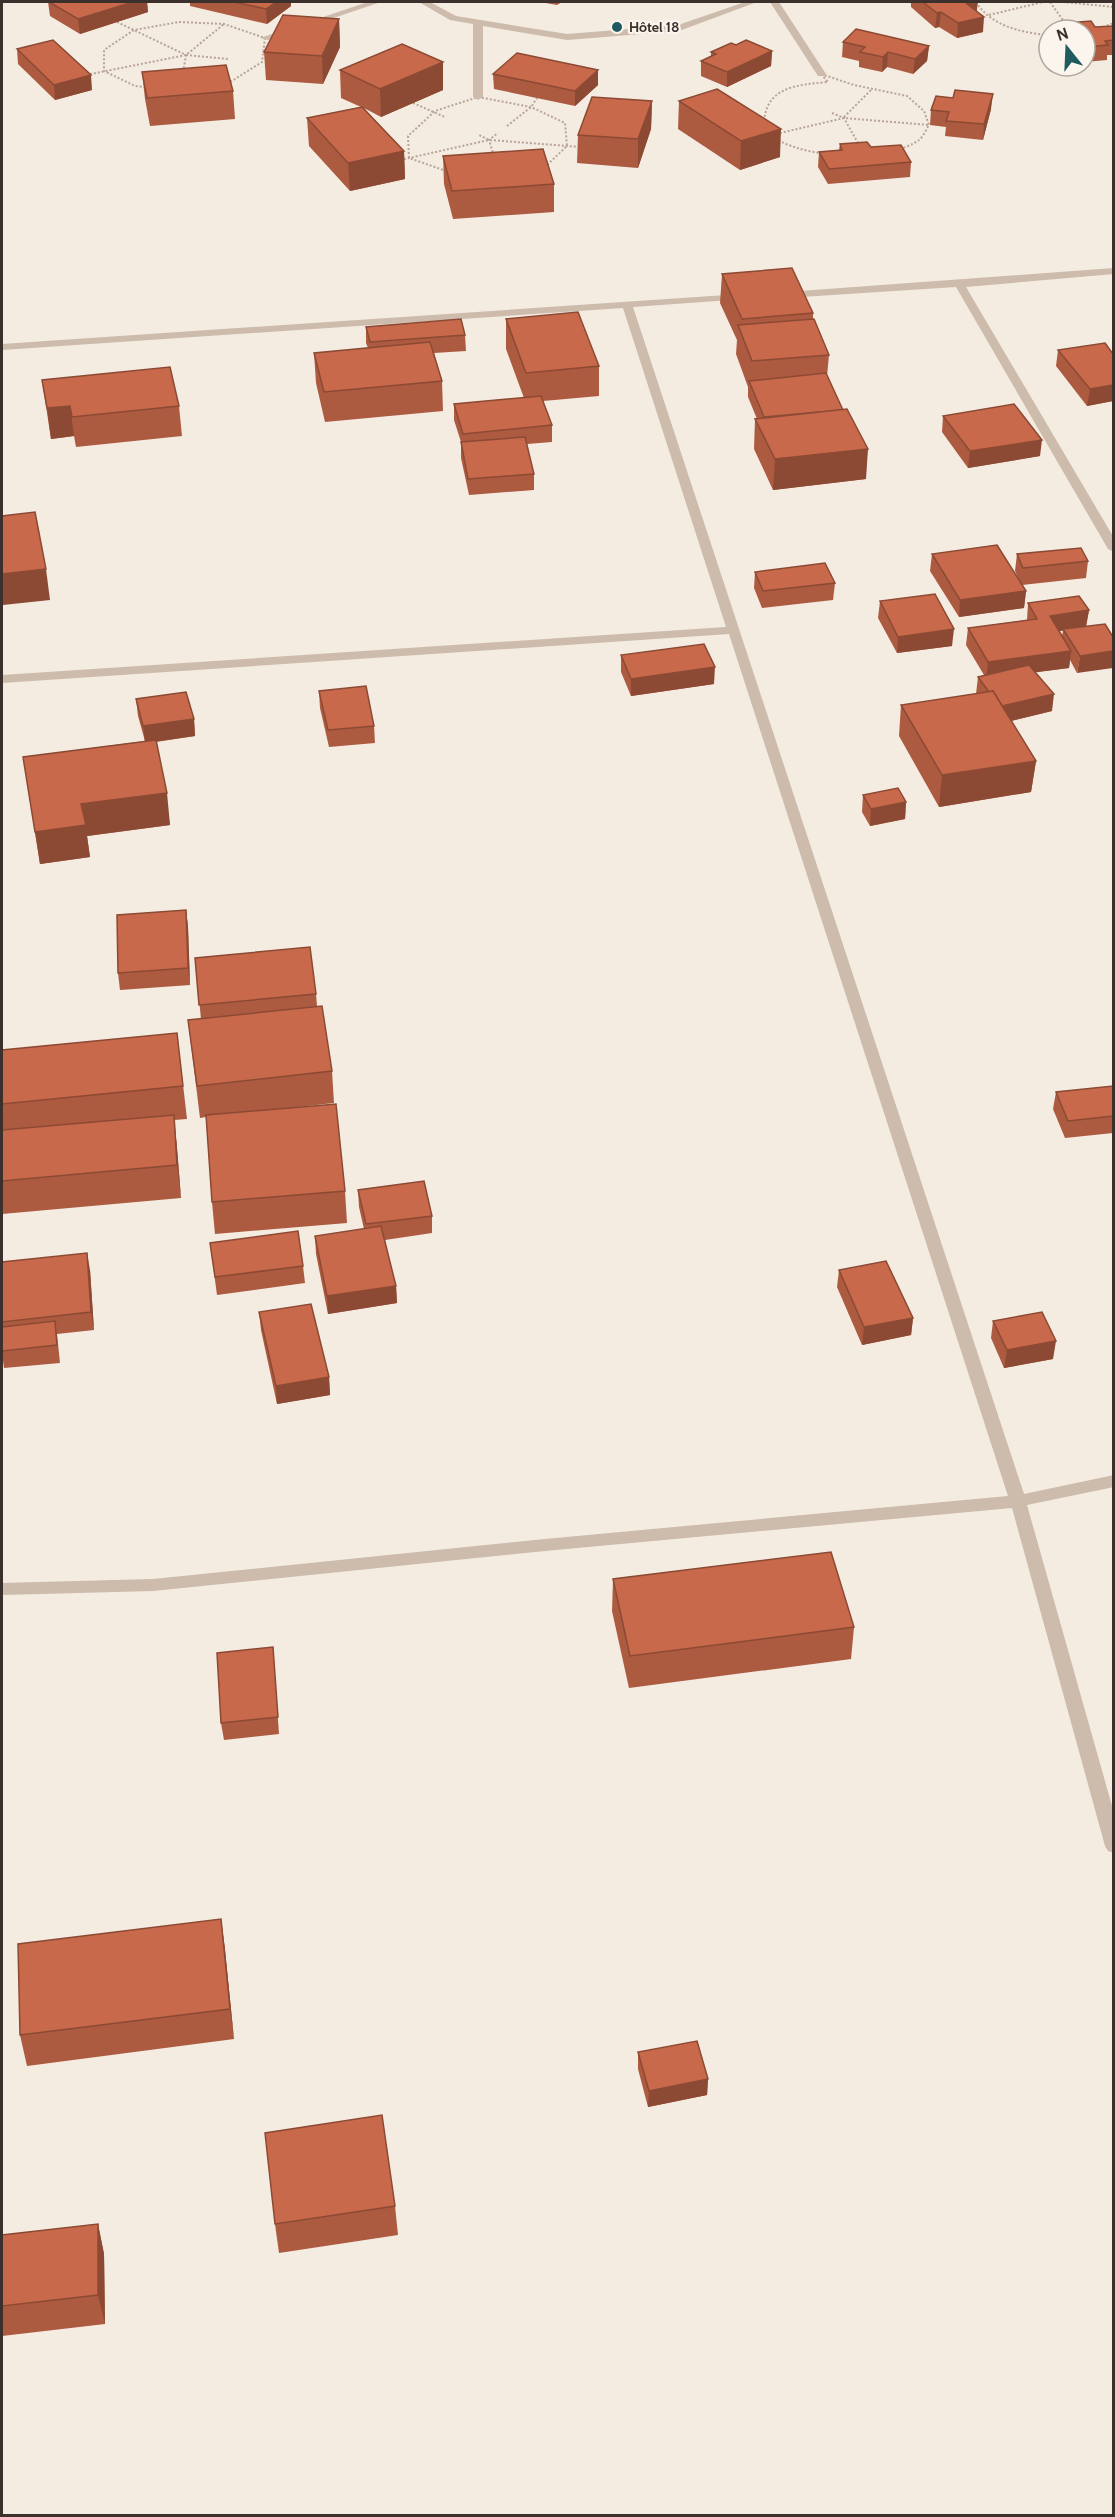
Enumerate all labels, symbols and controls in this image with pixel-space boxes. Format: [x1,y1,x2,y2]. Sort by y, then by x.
place label: Hôtel 18 [629,18,679,36]
north arrow [1037,18,1097,78]
marker: Hôtel 18 [610,20,624,34]
text: N [1054,23,1071,45]

